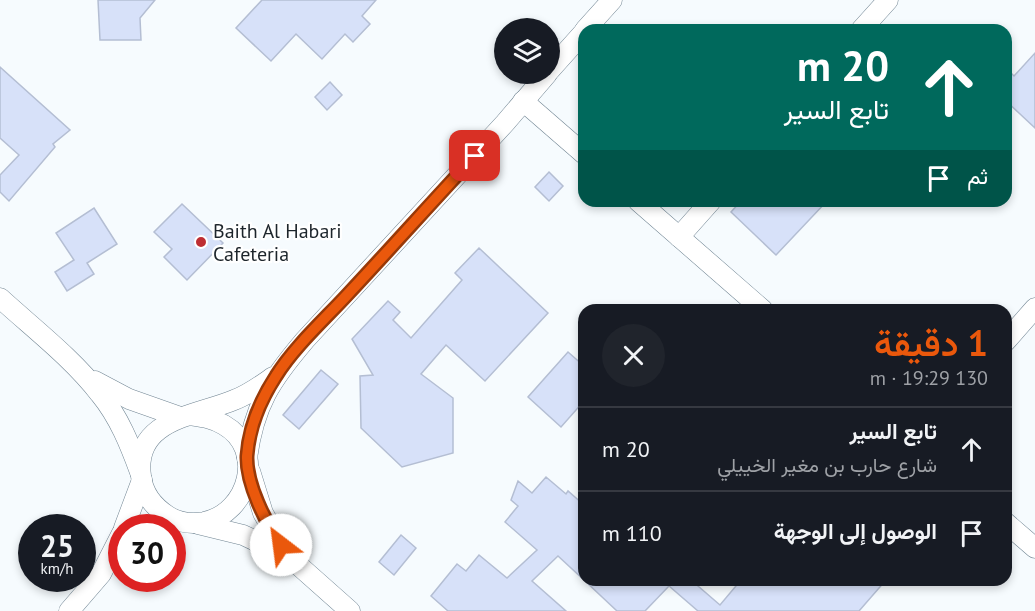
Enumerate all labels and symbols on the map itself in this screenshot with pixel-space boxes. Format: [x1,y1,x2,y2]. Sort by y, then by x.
pin [449,130,500,181]
place label: Baith Al Habari Cafeteria [213,218,342,267]
marker: Baith Al Habari Cafeteria [194,235,208,249]
position arrow [249,513,313,577]
speed limit sign: 30 [108,514,186,592]

